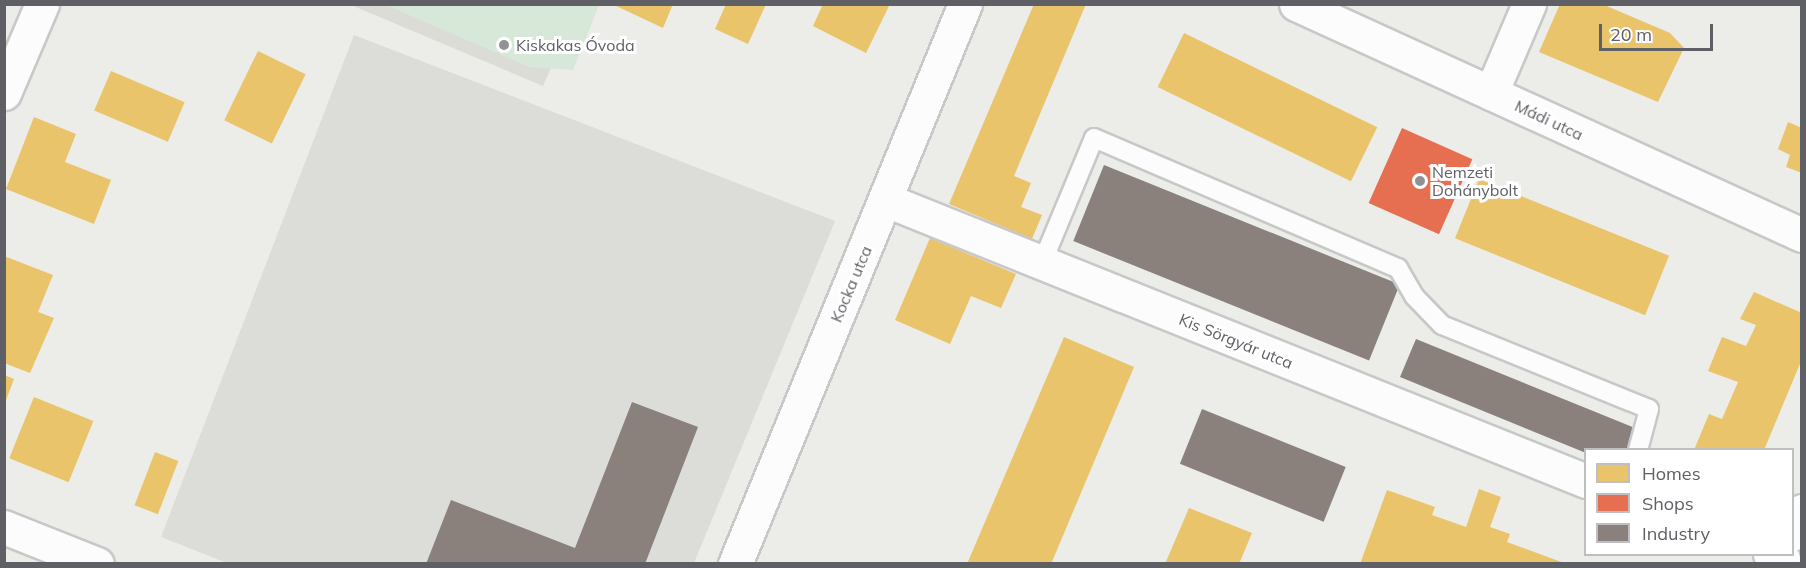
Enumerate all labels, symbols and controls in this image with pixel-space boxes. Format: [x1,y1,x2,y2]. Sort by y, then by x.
scale bar [1602,12,1716,50]
text: 20 m [1610,23,1652,46]
place label: Kiskakas Óvoda [516,35,635,55]
marker: Kiskakas Óvoda [497,38,511,52]
street label: Mádi utca [1512,96,1586,144]
place label: Nemzeti Dohánybolt [1432,162,1518,200]
marker: Nemzeti Dohánybolt [1413,174,1427,188]
street label: Kocka utca [826,243,876,325]
street label: Kis Sörgyár utca [1176,309,1296,373]
legend [1584,448,1794,556]
text: Homes [1642,462,1701,485]
text: Shops [1642,492,1694,515]
text: Industry [1642,522,1710,545]

